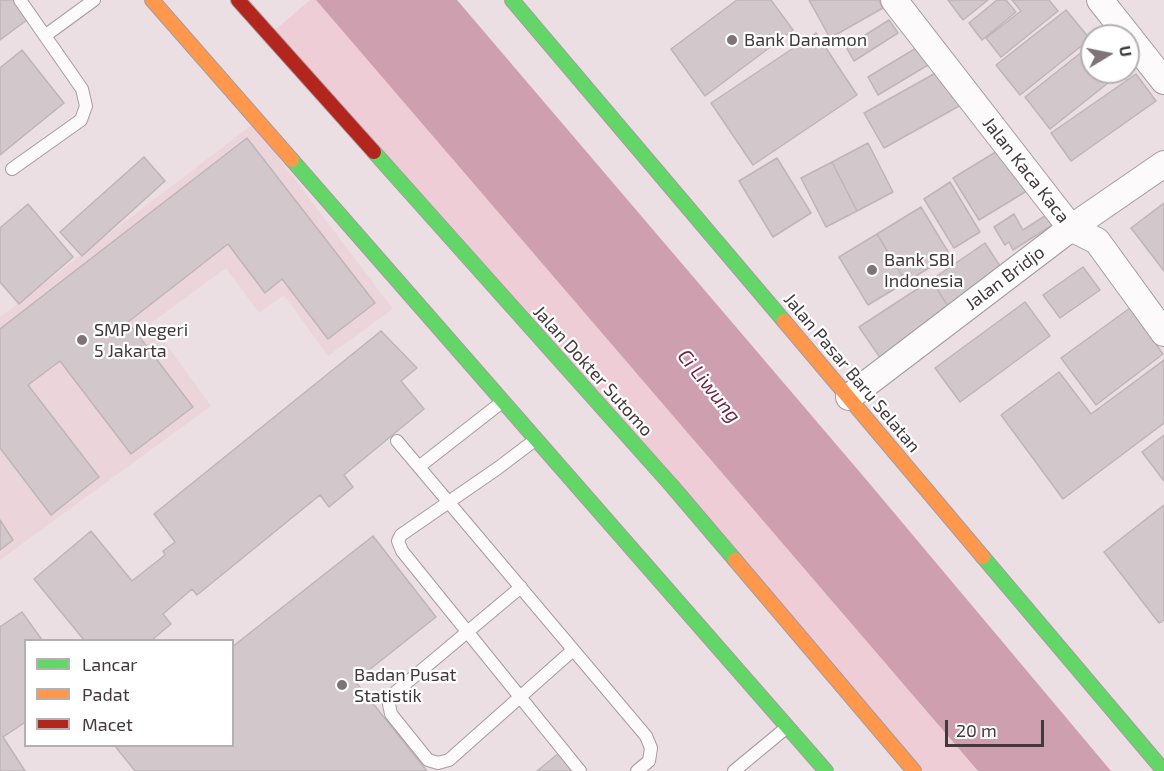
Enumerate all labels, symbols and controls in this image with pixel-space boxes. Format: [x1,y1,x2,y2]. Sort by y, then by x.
north arrow [1080,24,1140,84]
place label: Bank Danamon [744,29,867,51]
marker: Bank Danamon [725,33,739,47]
text: U [1116,44,1137,58]
street label: Jalan Kaca Kaca [978,113,1074,227]
street label: Jalan Bridjo [961,241,1049,315]
place label: Bank SBI Indonesia [884,249,963,292]
marker: Bank SBI Indonesia [865,263,879,277]
street label: Jalan Pasar Baru Selatan [779,289,925,457]
street label: Jalan Dokter Sutomo [529,301,657,441]
place label: SMP Negeri 5 Jakarta [94,319,188,362]
marker: SMP Negeri 5 Jakarta [75,333,89,347]
water label: Ci Liwung [672,345,746,427]
legend [24,639,234,747]
text: Lancar [82,653,138,675]
place label: Badan Pusat Statistik [354,664,456,706]
marker: Badan Pusat Statistik [335,678,349,692]
text: Padat [82,683,129,705]
scale bar [948,708,1047,746]
text: Macet [82,713,133,735]
text: 20 m [956,719,997,741]

